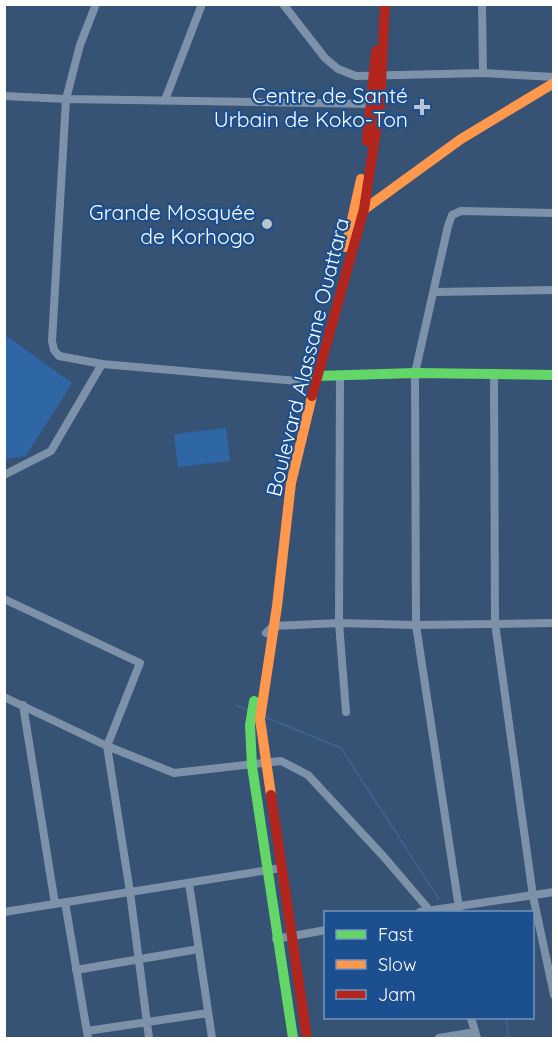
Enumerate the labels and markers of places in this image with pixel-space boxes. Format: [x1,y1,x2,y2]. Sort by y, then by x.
place label: Centre de Santé Urbain de Koko-Ton [214,82,408,132]
marker: Centre de Santé Urbain de Koko-Ton [413,98,431,116]
place label: Grande Mosquée de Korhogo [89,199,255,249]
marker: Grande Mosquée de Korhogo [260,217,274,231]

